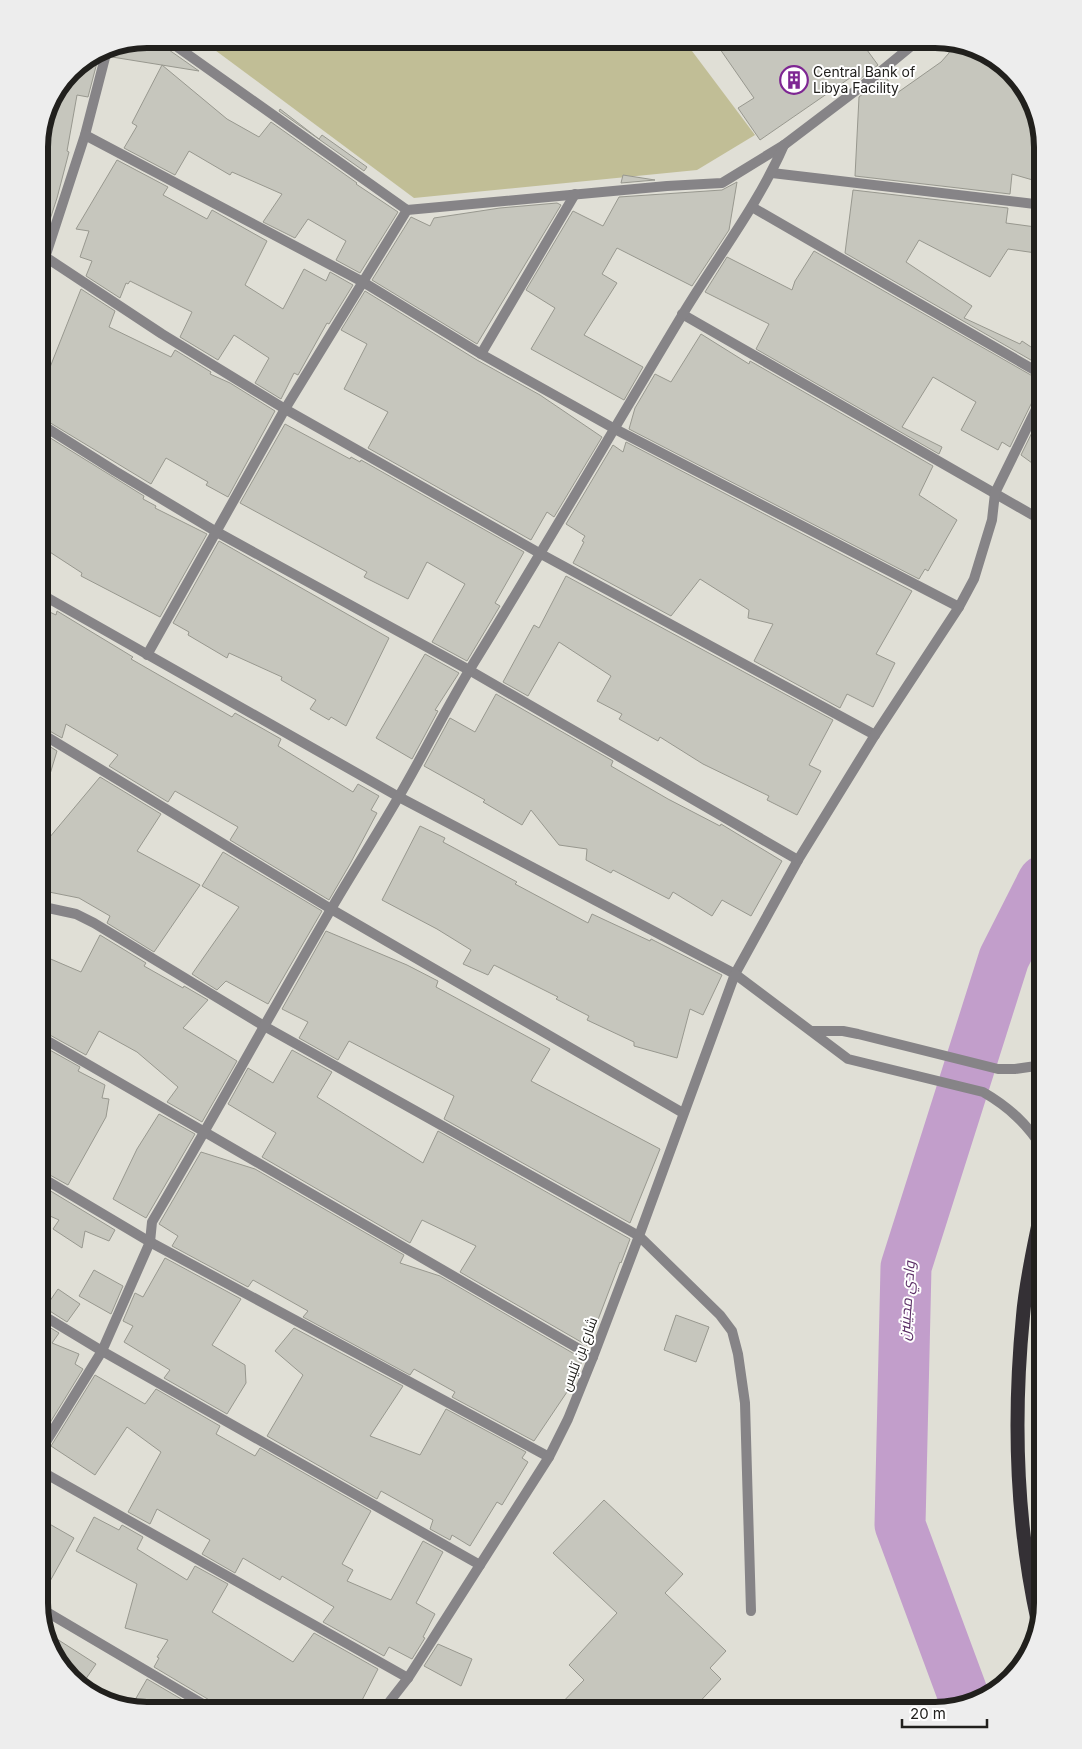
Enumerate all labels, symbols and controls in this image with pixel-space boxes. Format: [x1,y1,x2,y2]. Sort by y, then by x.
place label: Central Bank of Libya Facility [813,63,915,96]
building icon: Central Bank of Libya Facility [779,65,809,95]
water label: وادي مجينين [894,1260,922,1341]
street label: شارع بن تليس [557,1314,601,1394]
scale bar [902,1696,987,1728]
text: 20 m [910,1704,946,1723]

